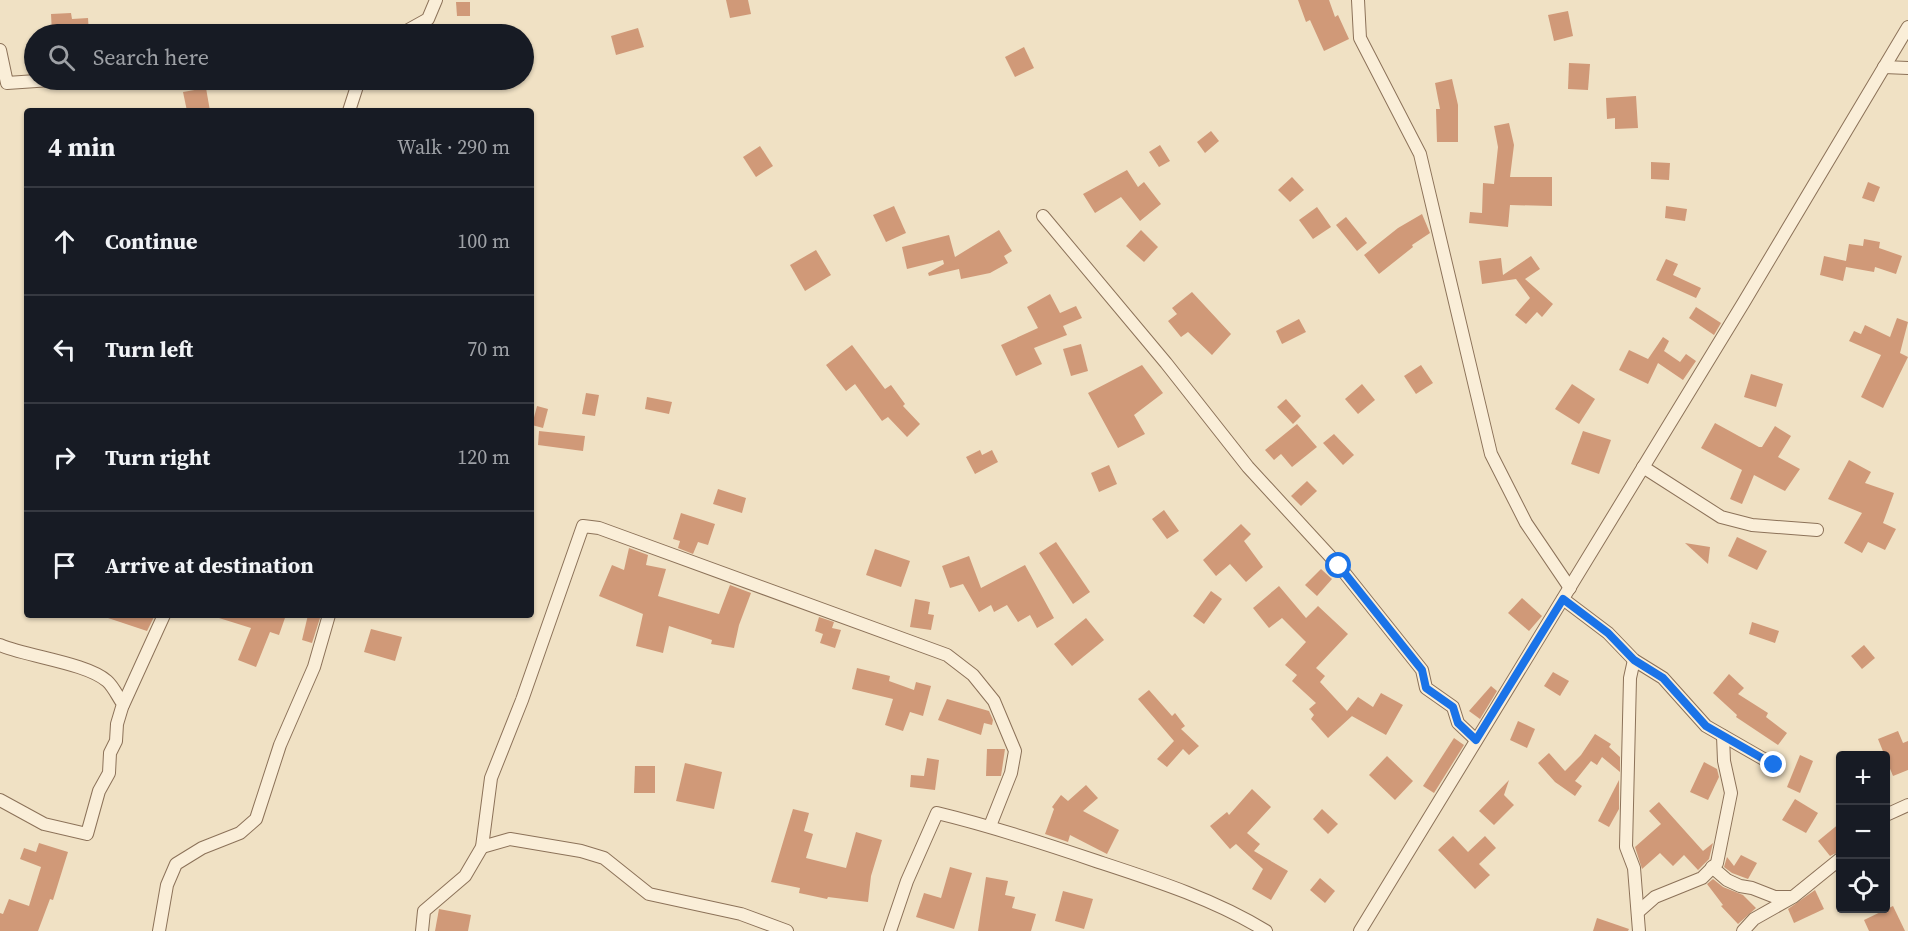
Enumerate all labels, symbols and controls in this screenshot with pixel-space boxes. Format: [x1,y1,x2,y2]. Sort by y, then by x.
search box [24,24,534,90]
icon: search [45,41,78,74]
text: Search here [93,42,209,72]
text: 4 min [48,129,115,165]
text: Walk · 290 m [397,133,510,161]
icon: ahead [48,225,81,258]
text: Continue [105,226,198,256]
text: 100 m [457,227,510,255]
icon: left [48,333,81,366]
text: Turn left [105,334,193,364]
text: 70 m [467,335,510,363]
icon: right [48,441,81,474]
text: Turn right [105,442,210,472]
text: 120 m [457,443,510,471]
icon: arrive [48,549,81,582]
text: Arrive at destination [105,550,314,580]
route start [1325,552,1351,578]
route end [1760,751,1786,777]
map controls [1836,751,1890,913]
button: + [1836,751,1890,805]
button: − [1836,805,1890,859]
button: locate [1836,859,1890,913]

